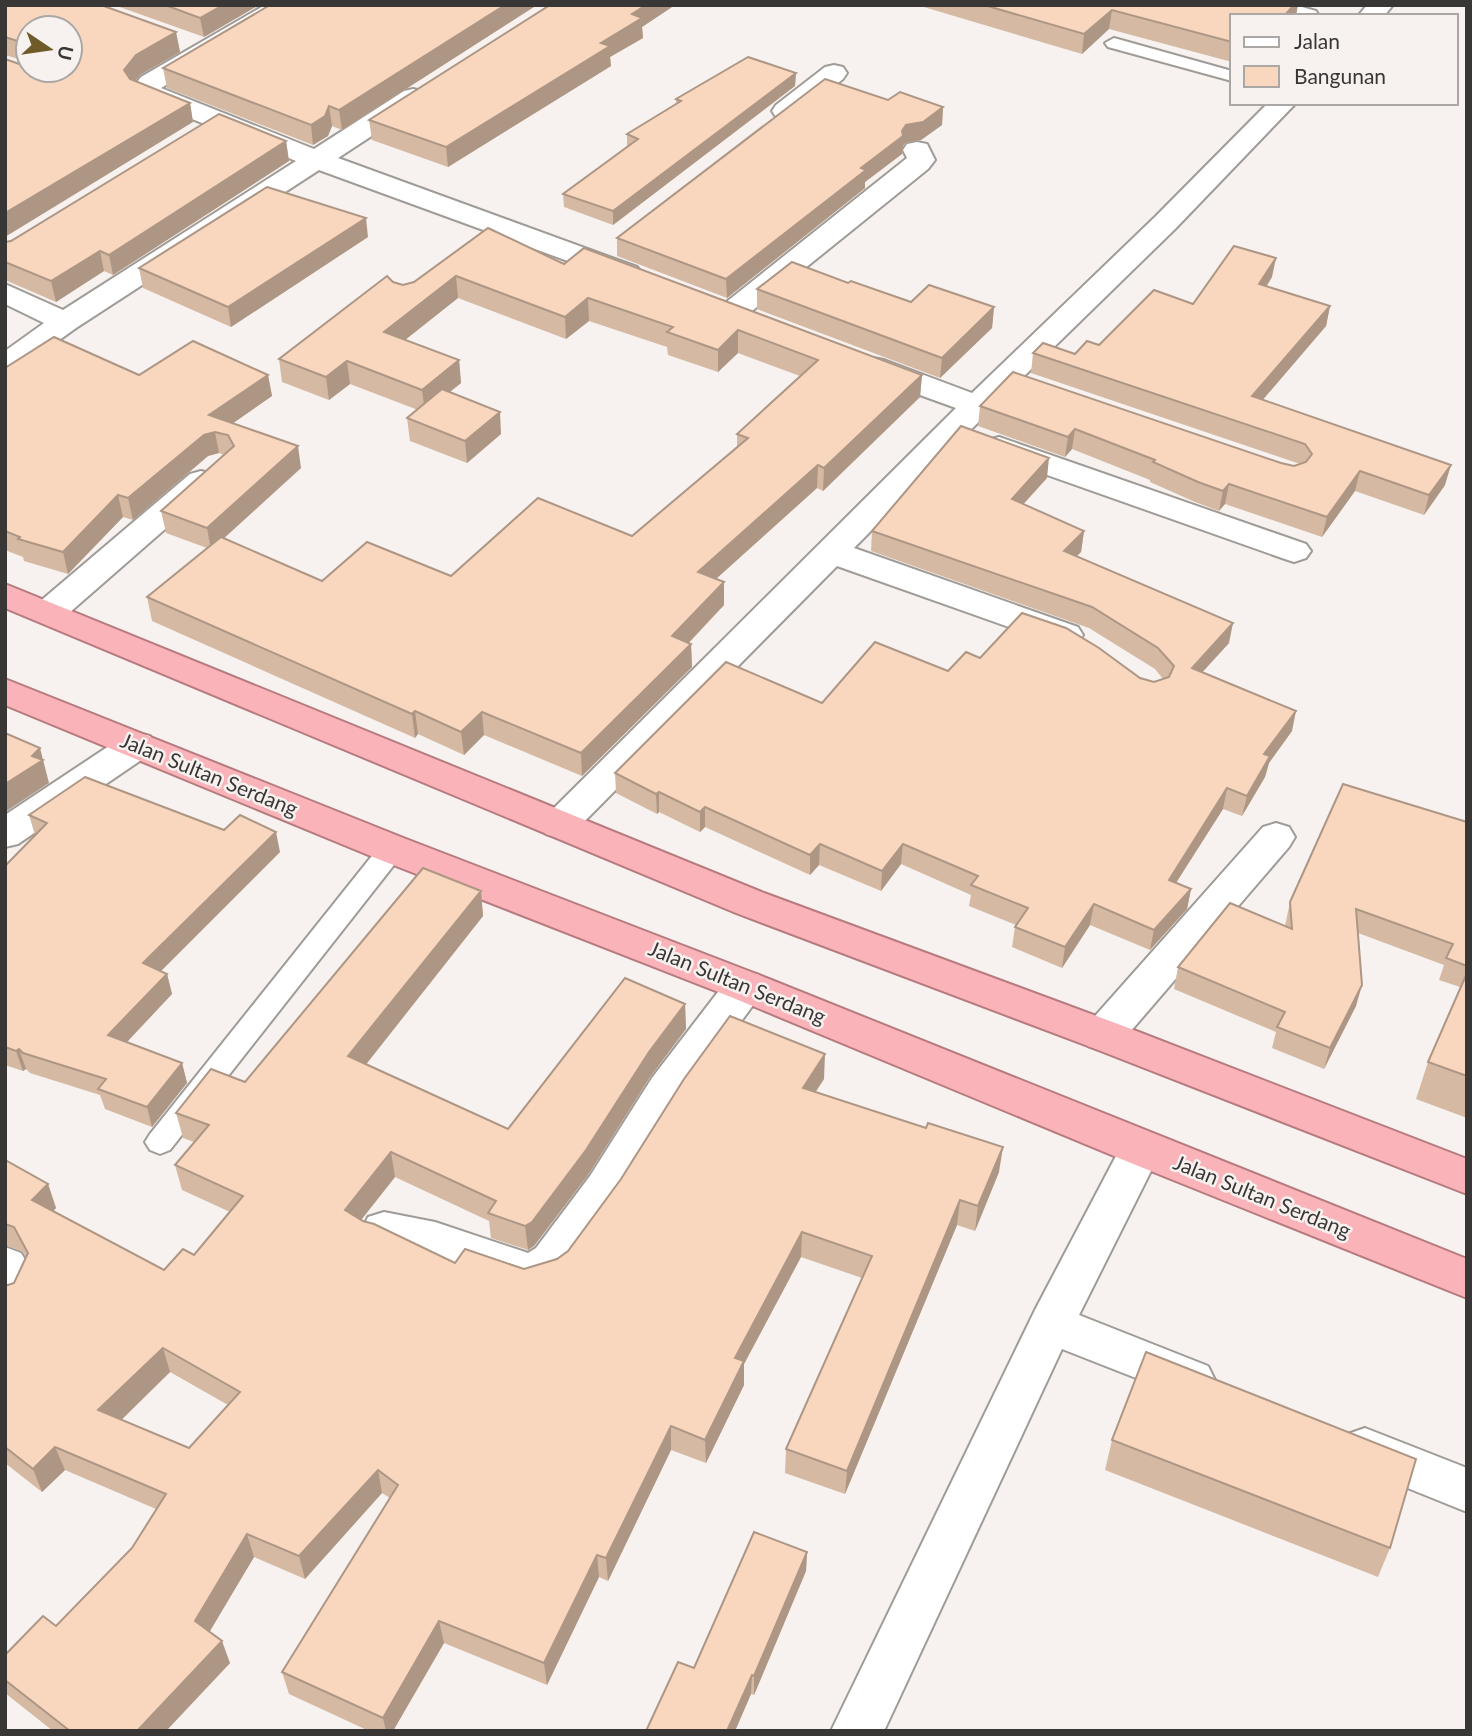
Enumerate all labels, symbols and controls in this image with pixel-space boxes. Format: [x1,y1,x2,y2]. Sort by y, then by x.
north arrow [14,14,84,84]
legend [1230,14,1458,105]
text: Jalan [1294,28,1340,53]
text: U [53,43,79,62]
text: Bangunan [1294,63,1386,88]
street label: Jalan Sultan Serdang [117,727,302,821]
street label: Jalan Sultan Serdang [645,935,830,1029]
street label: Jalan Sultan Serdang [1170,1149,1355,1243]

